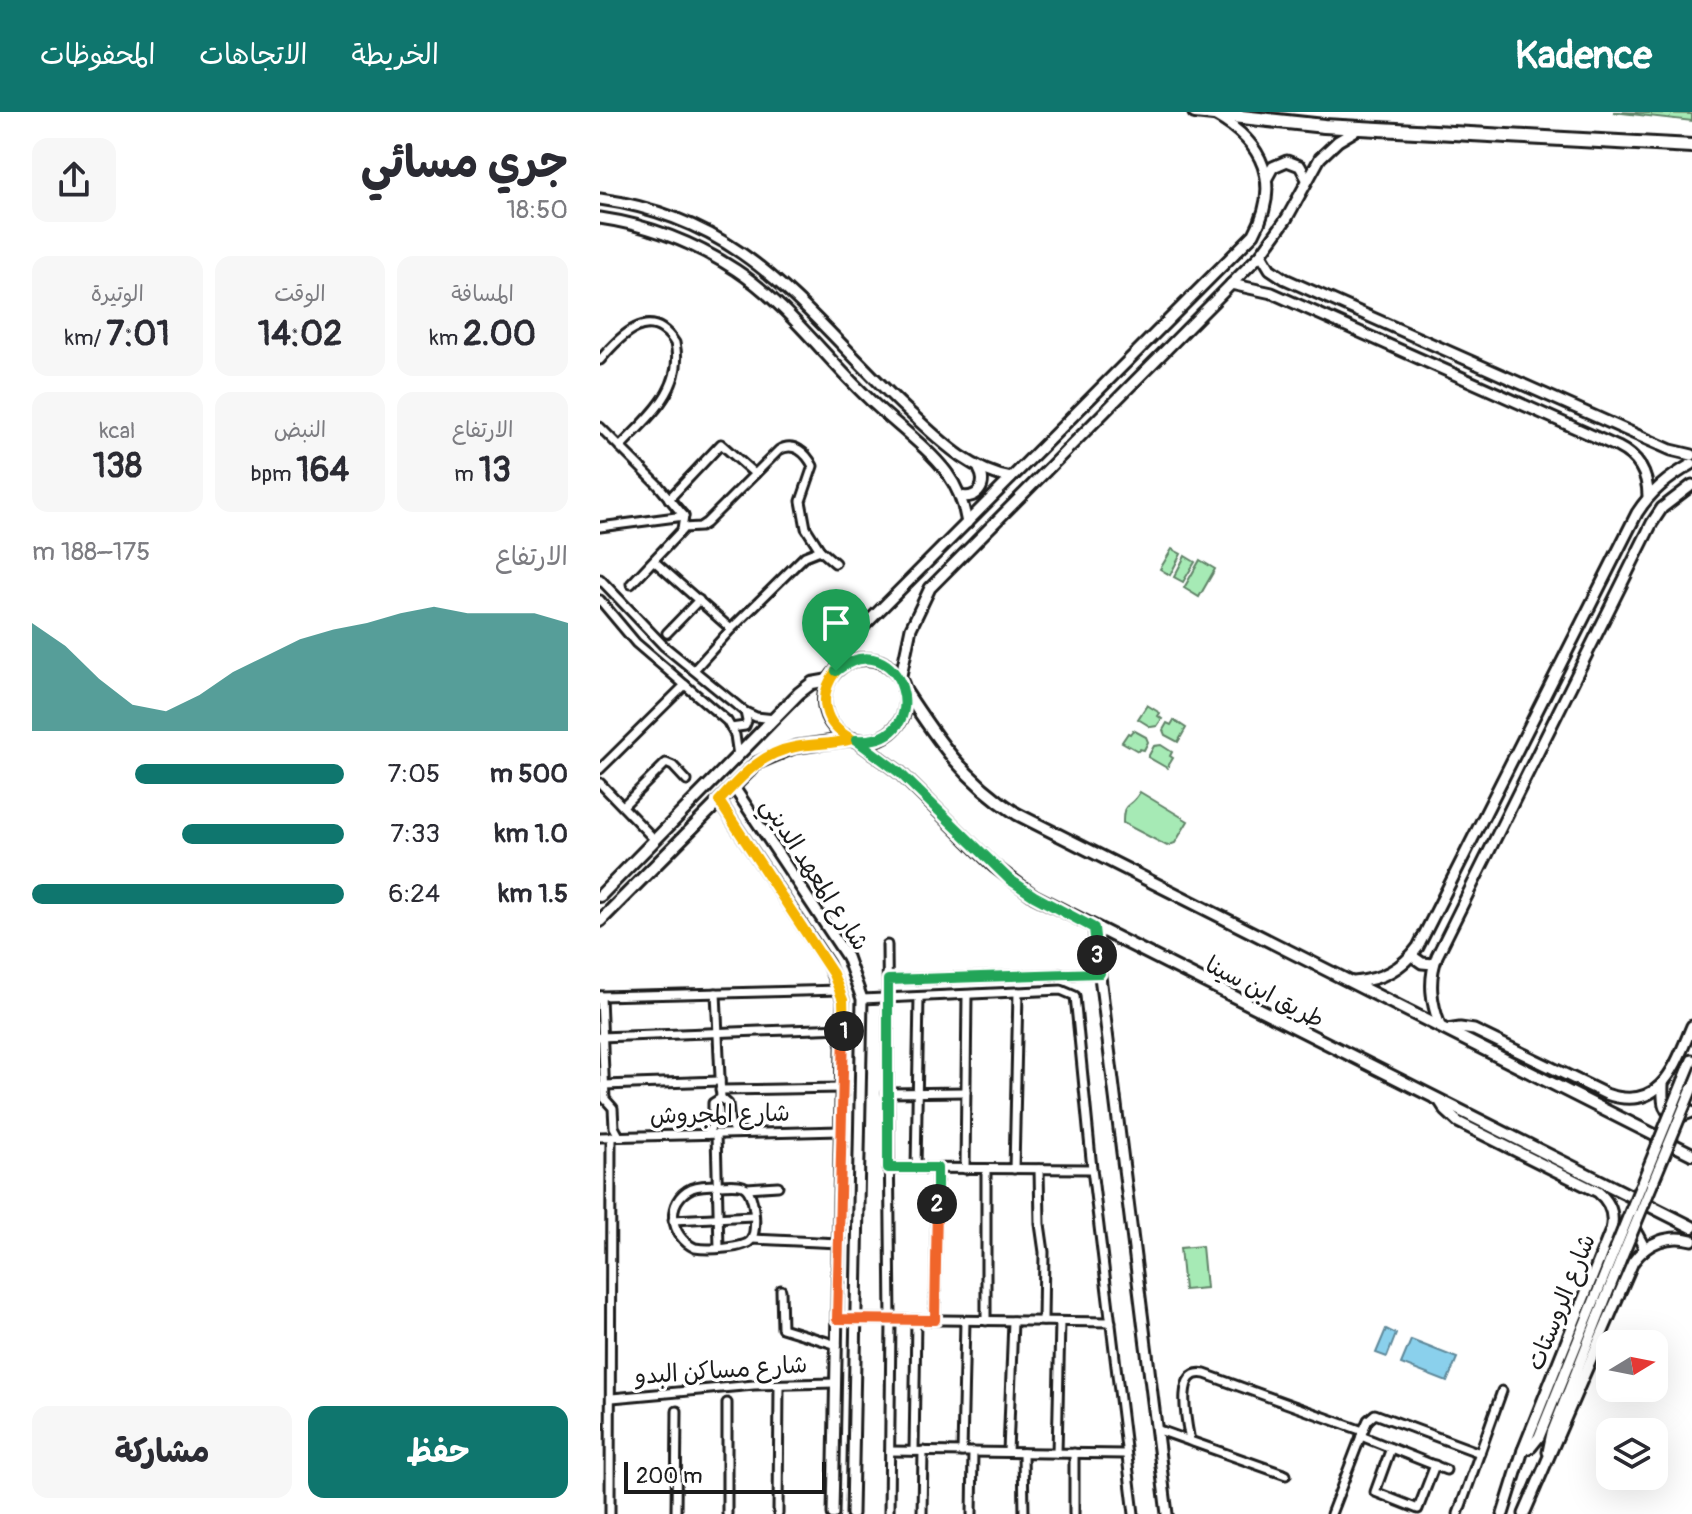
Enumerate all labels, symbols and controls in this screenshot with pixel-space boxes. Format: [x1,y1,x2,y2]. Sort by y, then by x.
text: Kadence [1515,32,1652,80]
text: المحفوظات [40,38,155,73]
text: الاتجاهات [199,38,307,73]
text: الخريطة [351,38,439,73]
text: جري مسائي [361,136,568,191]
button: share [32,138,116,222]
text: 18:50 [506,194,568,226]
text: الوتيرة [91,280,144,308]
text: الوقت [274,280,326,308]
text: المسافة [451,280,514,308]
text: 7:01 [106,313,170,356]
text: 14:02 [258,313,342,356]
text: 2.00 [463,313,536,356]
text: /km [65,324,106,352]
text: km [429,324,463,352]
text: النبض [274,416,326,444]
text: الارتفاع [452,416,514,444]
text: kcal [99,417,135,445]
text: 138 [93,445,142,488]
text: 164 [296,449,349,492]
text: 13 [479,449,511,492]
text: bpm [251,460,296,488]
text: m [454,460,479,488]
text: 175–188 m [32,536,150,568]
text: الارتفاع [495,541,568,573]
pin [802,589,870,671]
icon: arrive [814,601,858,645]
text: 7:05 [387,758,440,790]
text: 500 m [490,758,568,790]
street label: شارع المعهد الديني [749,792,875,960]
text: 7:33 [390,818,440,850]
text: 1.0 km [495,818,568,850]
text: 6:24 [388,878,440,910]
text: 1.5 km [498,878,568,910]
pin: 3 [1077,935,1117,975]
text: 3 [1091,941,1103,969]
street label: طريق ابن سينا [1201,950,1329,1035]
pin: 1 [824,1011,864,1051]
text: 1 [840,1017,848,1045]
street label: شارع المجروش [650,1099,790,1132]
pin: 2 [917,1184,957,1224]
text: 2 [931,1190,943,1218]
street label: شارع الروستات [1521,1230,1604,1375]
north arrow [1596,1330,1668,1402]
map controls [1596,1330,1668,1490]
street label: شارع مساكن البدو [633,1350,808,1393]
button: مشاركة [32,1406,292,1498]
button: حفظ [308,1406,568,1498]
button: layers [1596,1418,1668,1490]
scale bar [624,1458,826,1494]
text: 200 m [636,1462,703,1490]

